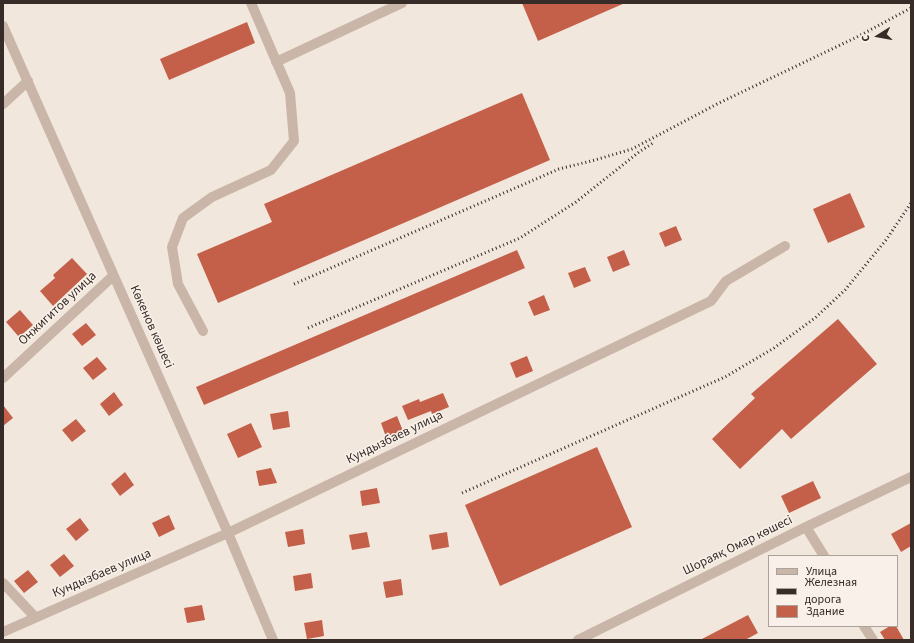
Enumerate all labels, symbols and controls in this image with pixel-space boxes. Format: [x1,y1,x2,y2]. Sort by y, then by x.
north arrow [858,16,898,56]
text: С [858,34,874,43]
street label: Онжигитов улица [16,269,100,349]
street label: Көкенов көшесі [126,283,176,371]
street label: Кундызбаев улица [344,408,446,468]
street label: Шораяқ Омар көшесі [681,513,795,579]
street label: Кундызбаев улица [50,546,154,602]
legend [768,555,898,627]
text: Улица [806,563,837,580]
text: Железная дорога [805,574,857,608]
text: Здание [806,603,845,620]

